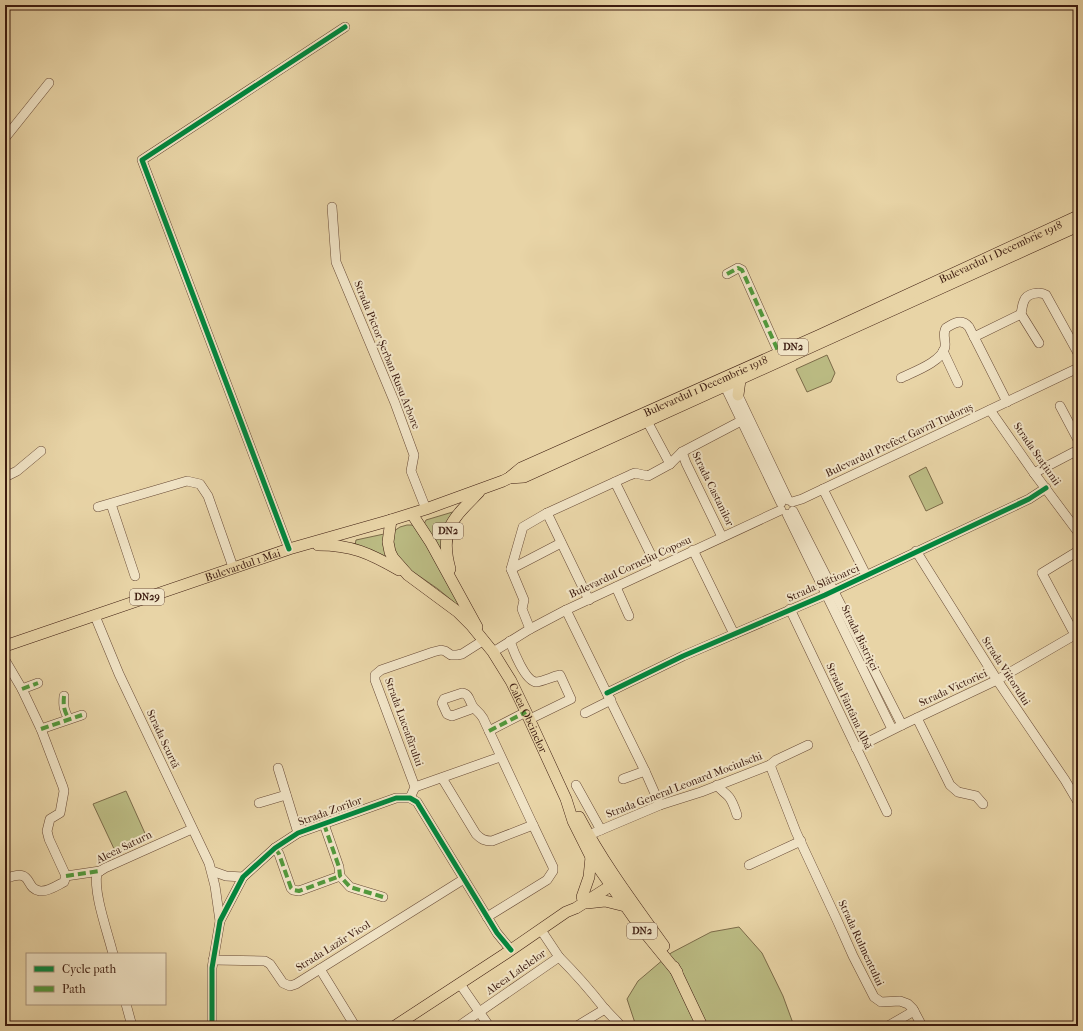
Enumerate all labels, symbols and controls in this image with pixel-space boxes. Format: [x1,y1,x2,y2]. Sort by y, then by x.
street label: Bulevardul 1 Decembrie 1918 [937,218,1064,286]
street label: Strada Pictor Șerban Rusu Arbore [351,279,423,432]
road number: DN2 [778,339,808,355]
street label: Bulevardul 1 Decembrie 1918 [641,353,770,419]
street label: Bulevardul Prefect Gavril Tudoraș [823,400,975,480]
street label: Strada Stațiunii [1011,420,1064,489]
street label: Strada Castanilor [689,450,737,529]
road number: DN2 [433,523,463,539]
street label: Bulevardul Corneliu Coposu [567,533,694,601]
street label: Bulevardul 1 Mai [203,546,283,584]
street label: Strada Slătioarei [785,561,862,605]
road number: DN29 [130,589,164,605]
street label: Strada Bistriței [838,603,882,674]
street label: Strada Viitorului [979,634,1033,708]
street label: Strada Fântâna Albă [823,661,875,752]
street label: Strada Victoriei [917,666,990,710]
street label: Strada Luceafărului [382,676,426,769]
street label: Calea Obcinelor [506,681,550,755]
street label: Strada Scurtă [144,708,183,771]
street label: Strada General Leonard Mociulschi [604,749,765,821]
street label: Strada Zorilor [296,793,364,829]
street label: Aleea Saturn [93,828,155,867]
street label: Strada Rulmentului [835,898,887,989]
street label: Strada Lazăr Vicol [293,918,373,974]
road number: DN2 [627,923,657,939]
street label: Aleea Lalelelor [483,946,549,998]
legend [26,953,166,1005]
text: Cycle path [62,962,117,976]
text: Path [62,982,86,996]

